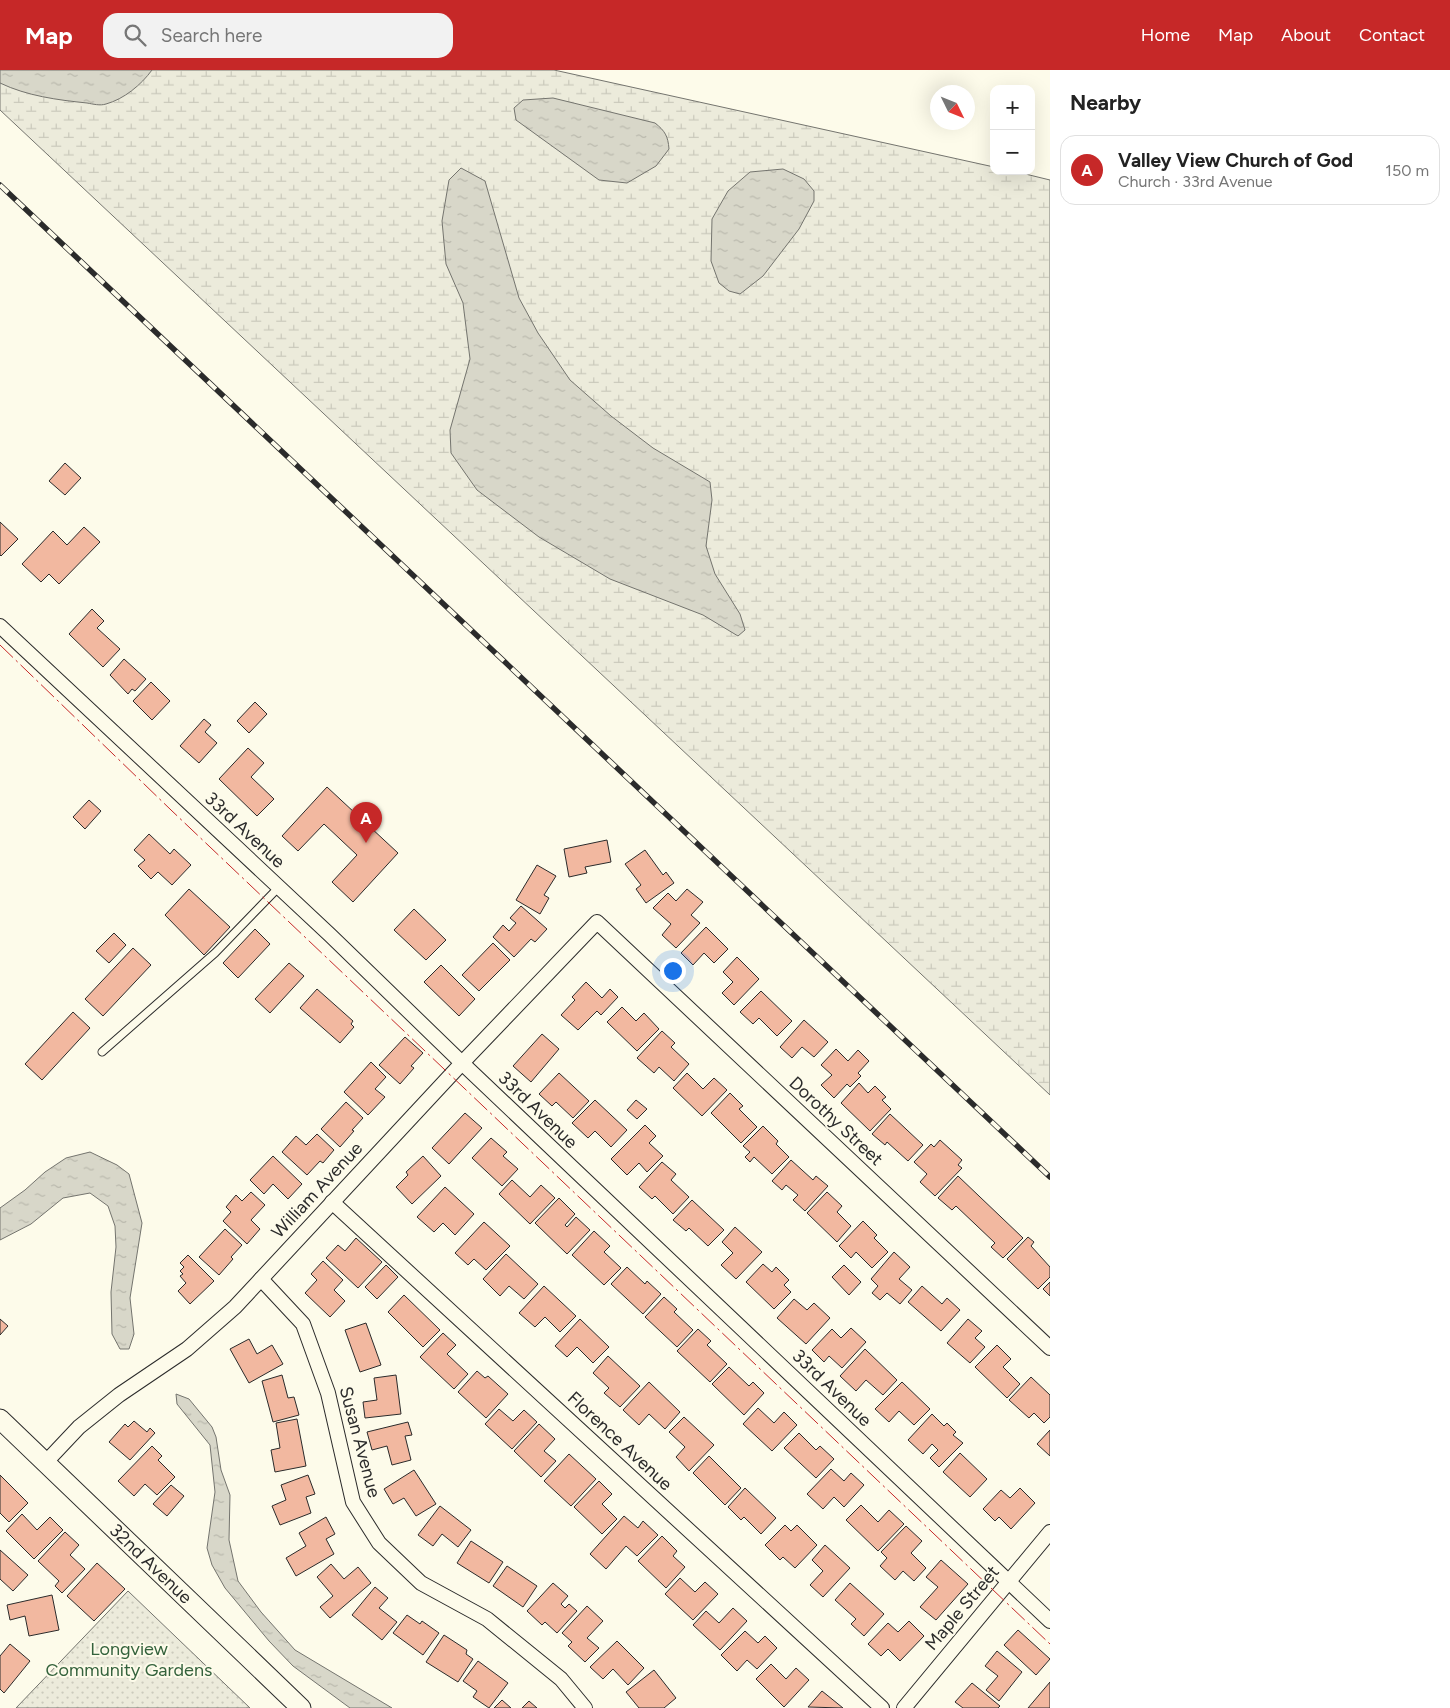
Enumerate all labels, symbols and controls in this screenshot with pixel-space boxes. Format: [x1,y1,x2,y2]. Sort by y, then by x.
search box [103,13,453,58]
text: Map [25,21,73,50]
icon: search [121,21,149,49]
text: Search here [161,24,262,47]
text: Home [1141,24,1190,46]
text: Map [1218,24,1253,46]
text: About [1281,24,1331,46]
text: Contact [1359,24,1425,46]
north arrow [930,85,975,130]
map controls [990,85,1035,175]
button: + [990,85,1035,130]
text: Nearby [1070,90,1141,115]
button: − [990,130,1035,175]
text: Valley View Church of God [1118,149,1353,172]
text: A [1081,161,1093,180]
text: 150 m [1385,161,1429,180]
text: Church · 33rd Avenue [1118,172,1273,191]
street label: 33rd Avenue [200,787,290,873]
pin: A [350,802,382,843]
your location [660,958,686,984]
street label: 33rd Avenue [494,1067,582,1153]
street label: Dorothy Street [784,1072,888,1170]
street label: William Avenue [267,1137,367,1243]
street label: 33rd Avenue [788,1345,876,1431]
street label: Susan Avenue [335,1384,385,1500]
street label: Florence Avenue [563,1387,677,1495]
street label: 32nd Avenue [105,1519,197,1608]
street label: Maple Street [920,1561,1004,1655]
park label: Longview Community Gardens [46,1638,212,1681]

